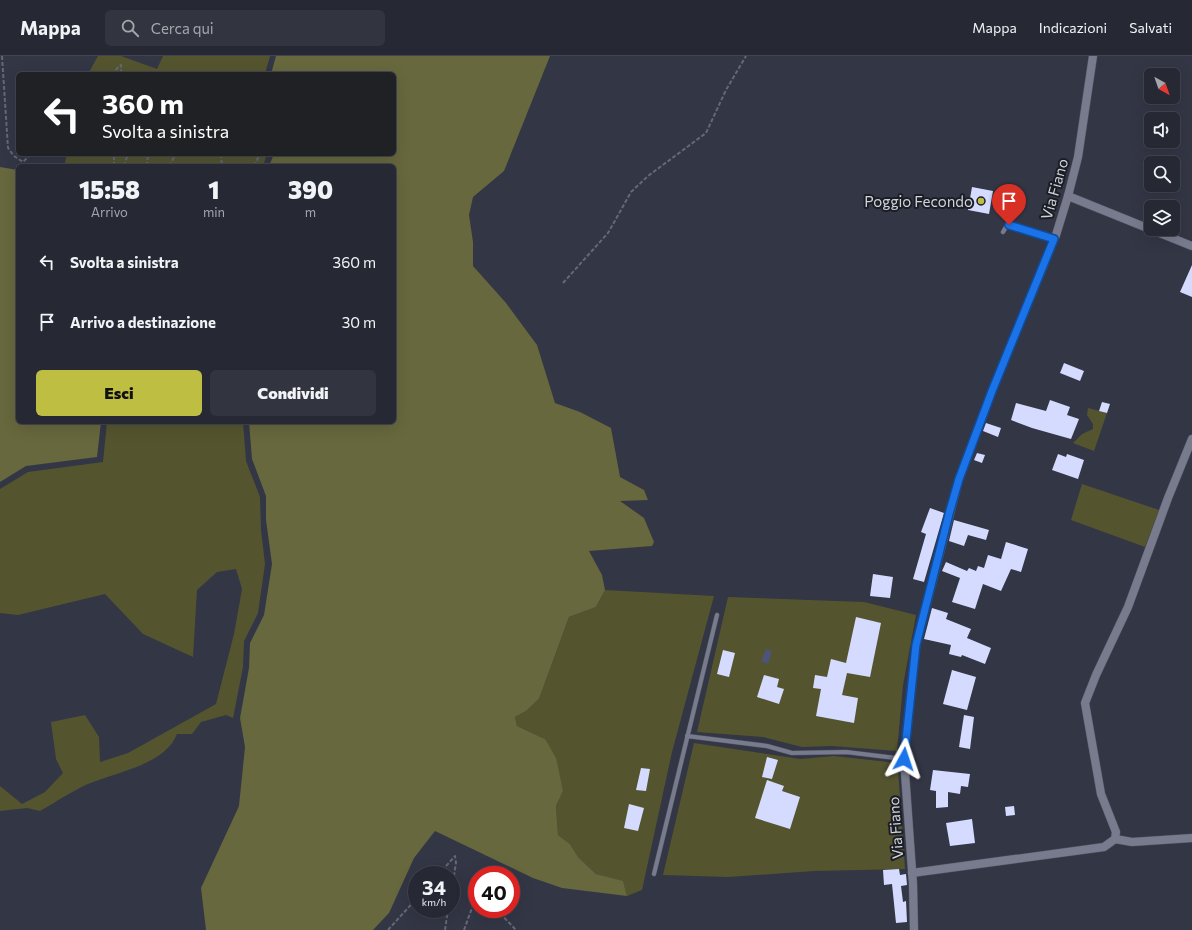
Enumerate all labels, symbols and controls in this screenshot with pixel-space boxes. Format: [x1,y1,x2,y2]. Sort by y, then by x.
search box [105,10,385,46]
text: Mappa [20,16,81,39]
icon: search [119,17,141,39]
text: Cerca qui [151,19,214,37]
text: Mappa [972,19,1017,36]
text: Indicazioni [1039,19,1107,36]
text: Salvati [1129,19,1172,36]
north arrow [1144,68,1180,104]
map controls [1144,68,1180,236]
text: 360 m [102,86,184,120]
icon: left [36,88,88,140]
button: sound [1144,112,1180,148]
text: Svolta a sinistra [102,120,229,142]
street label: Via Fiano [1037,156,1071,222]
button: search [1144,156,1180,192]
text: 15:58 [79,175,140,204]
text: 1 [208,175,220,204]
text: 390 [288,175,333,204]
pin [992,184,1026,225]
icon: arrive [998,190,1020,212]
place label: Poggio Fecondo [864,192,973,210]
marker: Poggio Fecondo [976,196,986,206]
button: layers [1144,200,1180,236]
text: Arrivo [91,204,128,220]
text: min [203,204,225,220]
text: m [305,204,316,220]
icon: left [36,251,58,273]
text: Svolta a sinistra [70,253,179,271]
text: 360 m [333,253,376,271]
icon: arrive [36,311,58,333]
text: Arrivo a destinazione [70,313,216,331]
text: 30 m [342,313,376,331]
button: Esci [36,370,202,416]
button: Condividi [210,370,376,416]
position arrow [883,738,925,780]
street label: Via Fiano [884,796,906,860]
speed limit sign: 40 [468,866,520,918]
text: 34 [422,875,446,899]
text: km/h [422,896,446,908]

